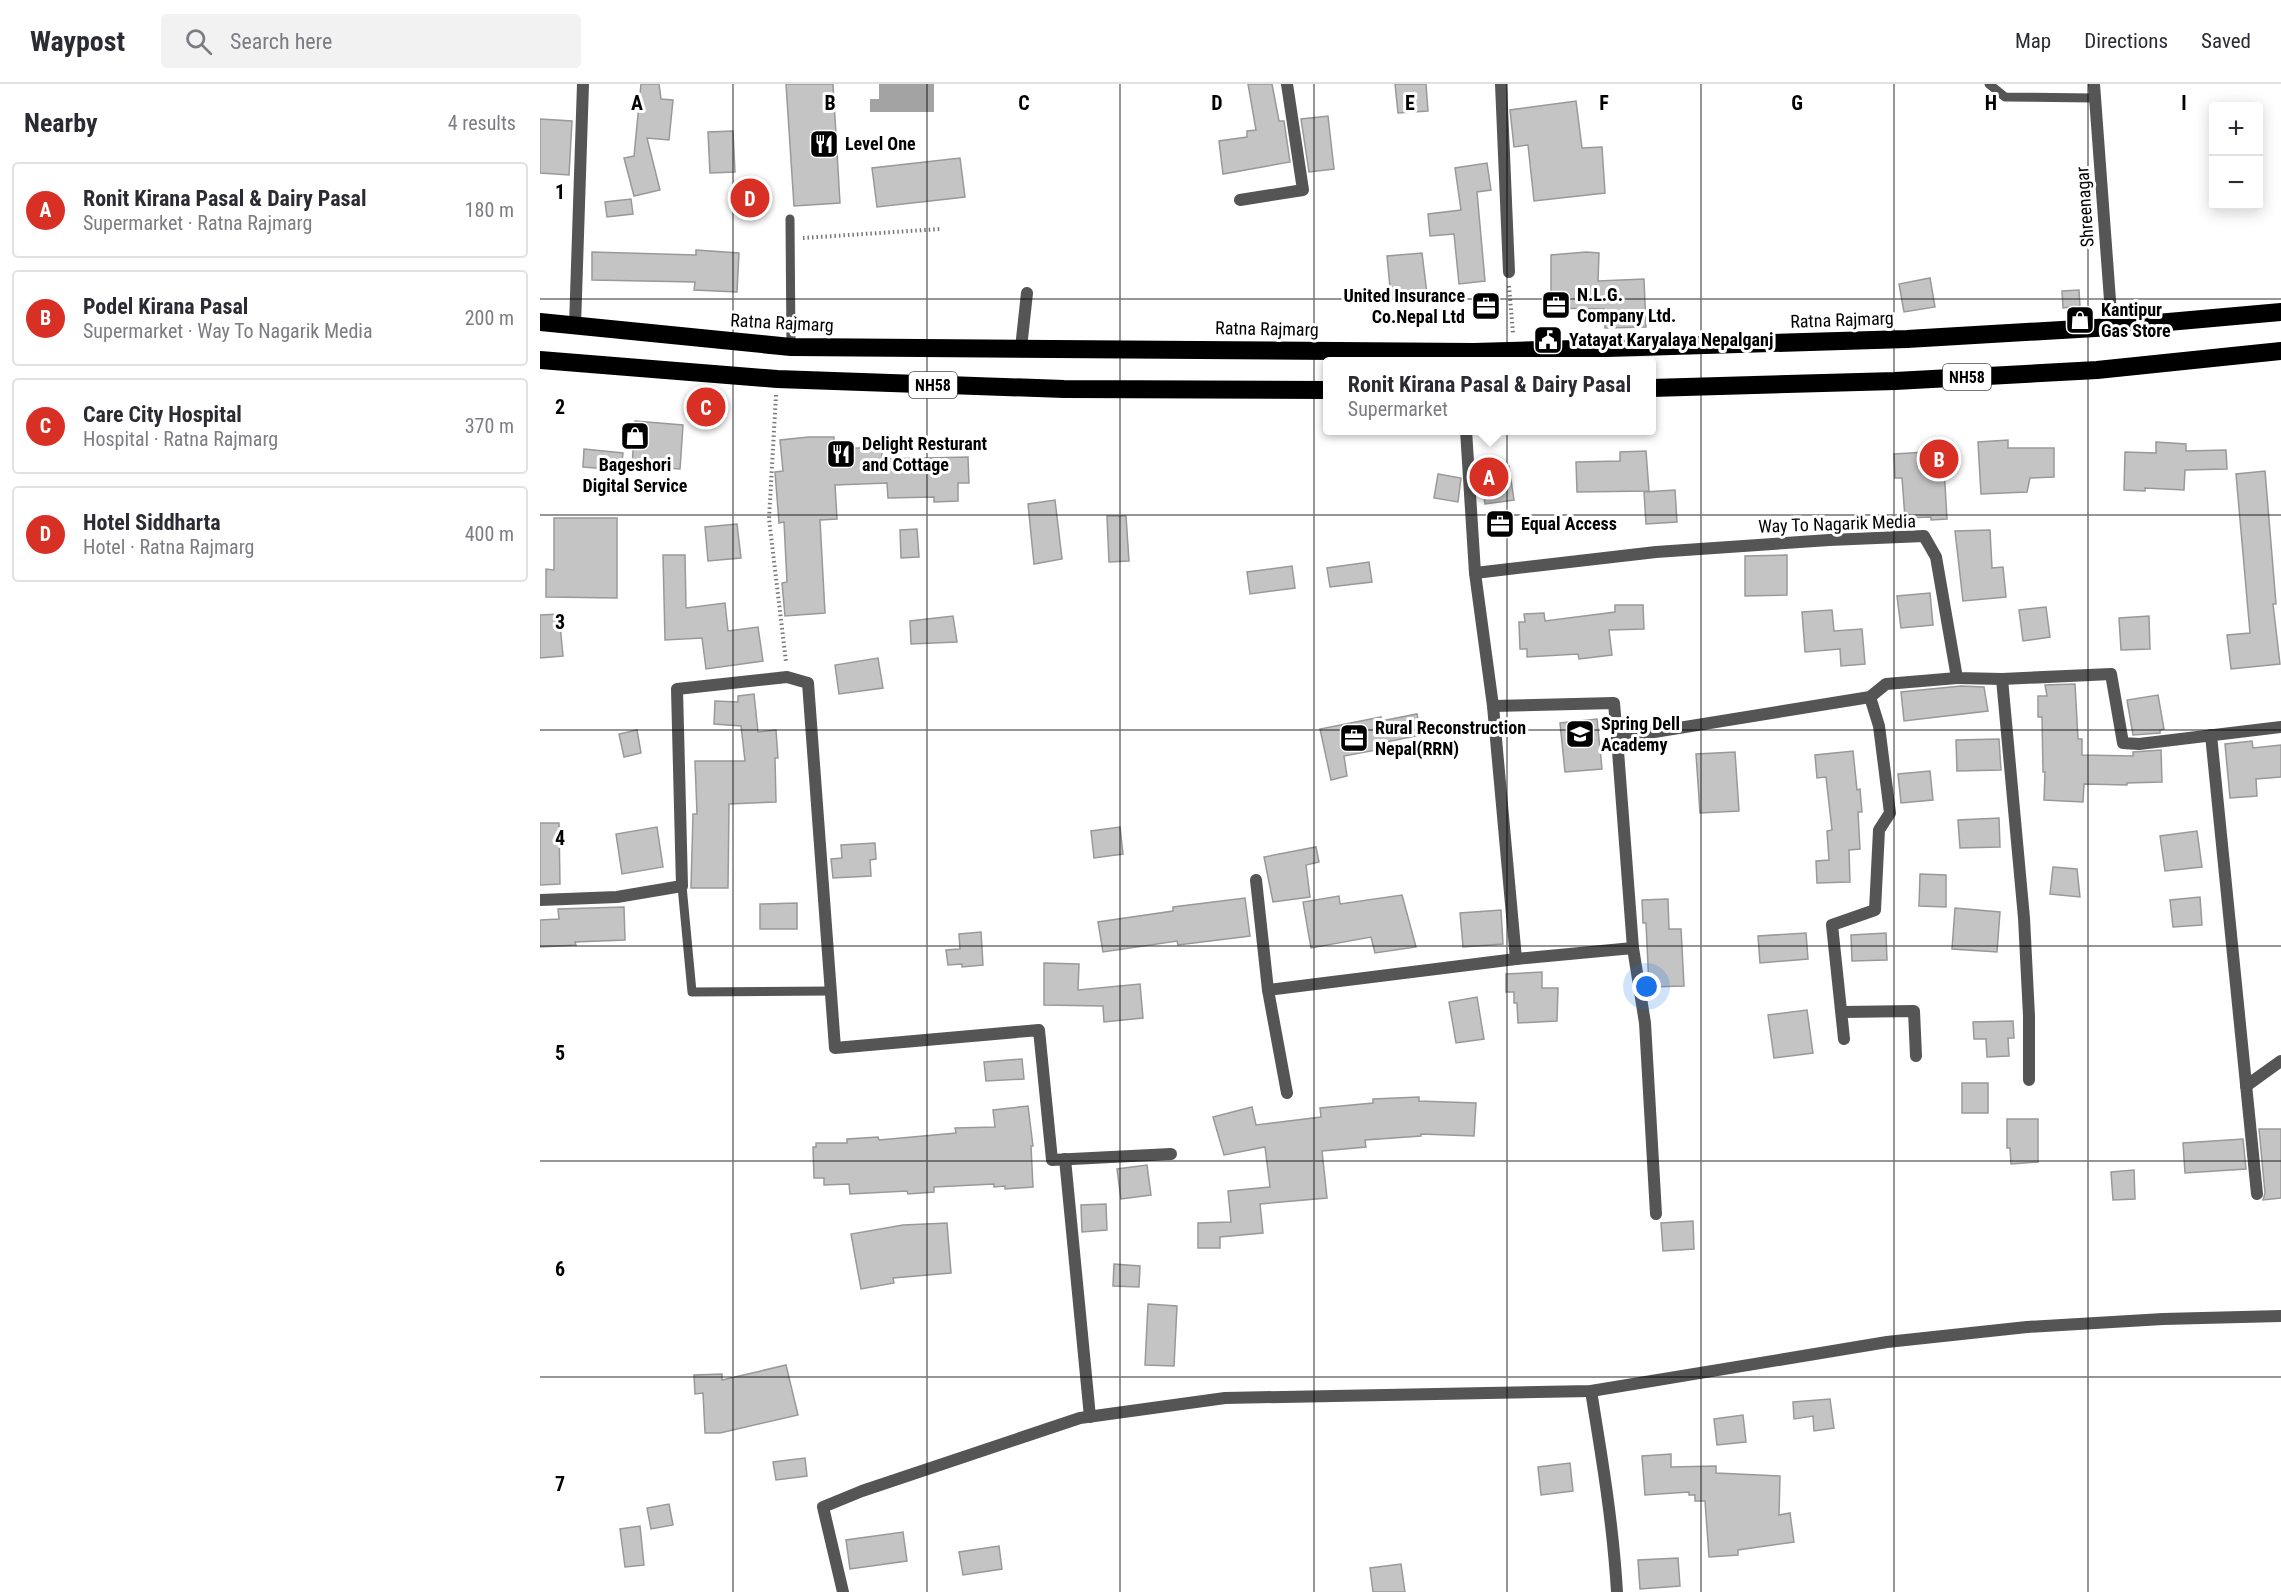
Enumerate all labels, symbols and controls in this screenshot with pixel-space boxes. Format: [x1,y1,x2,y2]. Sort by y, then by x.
search box [161,14,581,68]
text: Waypost [30,25,125,58]
icon: search [182,25,215,58]
text: Search here [230,29,332,54]
text: Map [2015,29,2051,53]
text: Directions [2084,29,2168,53]
text: Saved [2201,29,2251,53]
text: A [631,91,643,115]
text: B [824,91,836,115]
text: C [1018,91,1030,115]
text: D [1211,91,1223,115]
text: E [1405,91,1415,115]
text: F [1599,91,1609,115]
text: G [1791,91,1803,115]
text: H [1985,91,1997,115]
text: I [2181,91,2187,115]
map controls [2209,102,2263,210]
button: + [2209,102,2263,156]
text: Nearby [24,108,98,138]
text: 4 results [448,111,516,135]
restaurant icon: Level One [808,128,840,160]
place label: Level One [845,133,916,154]
button: − [2209,156,2263,210]
street label: Shreenagar [2071,166,2098,248]
pin: D [730,176,770,220]
text: 1 [555,180,565,204]
text: Ronit Kirana Pasal & Dairy Pasal [83,186,366,211]
text: A [40,198,51,222]
text: 180 m [465,198,514,222]
text: Supermarket · Ratna Rajmarg [83,211,312,235]
place label: N.L.G. Company Ltd. [1577,284,1676,326]
place label: United Insurance Co.Nepal Ltd [1343,285,1465,327]
office icon: N.L.G. Company Ltd. [1540,289,1572,321]
office icon: United Insurance Co.Nepal Ltd [1470,290,1502,322]
text: Podel Kirana Pasal [83,294,248,319]
place label: Kantipur Gas Store [2101,299,2171,341]
shop icon: Kantipur Gas Store [2064,304,2096,336]
text: B [40,306,51,330]
text: 200 m [465,306,514,330]
street label: Ratna Rajmarg [1790,307,1894,332]
street label: Ratna Rajmarg [730,309,834,336]
street label: Ratna Rajmarg [1215,317,1319,340]
text: Supermarket · Way To Nagarik Media [83,319,373,343]
public building icon: Yatayat Karyalaya Nepalganj [1532,324,1564,356]
place label: Yatayat Karyalaya Nepalganj [1569,329,1773,350]
popup [1323,357,1656,435]
road number: NH58 [1943,364,1991,390]
road number: NH58 [909,372,957,398]
text: Ronit Kirana Pasal & Dairy Pasal [1348,372,1631,397]
pin: C [686,384,726,430]
text: 2 [555,395,565,419]
text: Supermarket [1348,397,1448,421]
text: Care City Hospital [83,402,242,427]
text: C [40,414,51,438]
text: 370 m [465,414,514,438]
shop icon: Bageshori Digital Service [619,420,651,452]
text: Hospital · Ratna Rajmarg [83,427,278,451]
place label: Delight Resturant and Cottage [862,433,988,475]
pin: B [1920,436,1958,482]
restaurant icon: Delight Resturant and Cottage [825,438,857,470]
place label: Bageshori Digital Service [583,454,688,496]
pin: A [1470,454,1508,500]
office icon: Equal Access [1484,508,1516,540]
text: Hotel Siddharta [83,510,221,535]
street label: Way To Nagarik Media [1758,510,1916,537]
place label: Equal Access [1521,513,1617,534]
text: D [40,522,51,546]
text: 400 m [465,522,514,546]
text: Hotel · Ratna Rajmarg [83,535,254,559]
text: 3 [555,610,565,634]
place label: Spring Dell Academy [1601,713,1680,755]
place label: Rural Reconstruction Nepal(RRN) [1375,717,1526,760]
school or university icon: Spring Dell Academy [1564,718,1596,750]
office icon: Rural Reconstruction Nepal(RRN) [1338,722,1370,754]
text: 4 [555,826,565,850]
your location [1632,972,1661,1001]
text: 5 [555,1041,565,1065]
text: 6 [555,1257,565,1281]
text: 7 [555,1472,565,1496]

